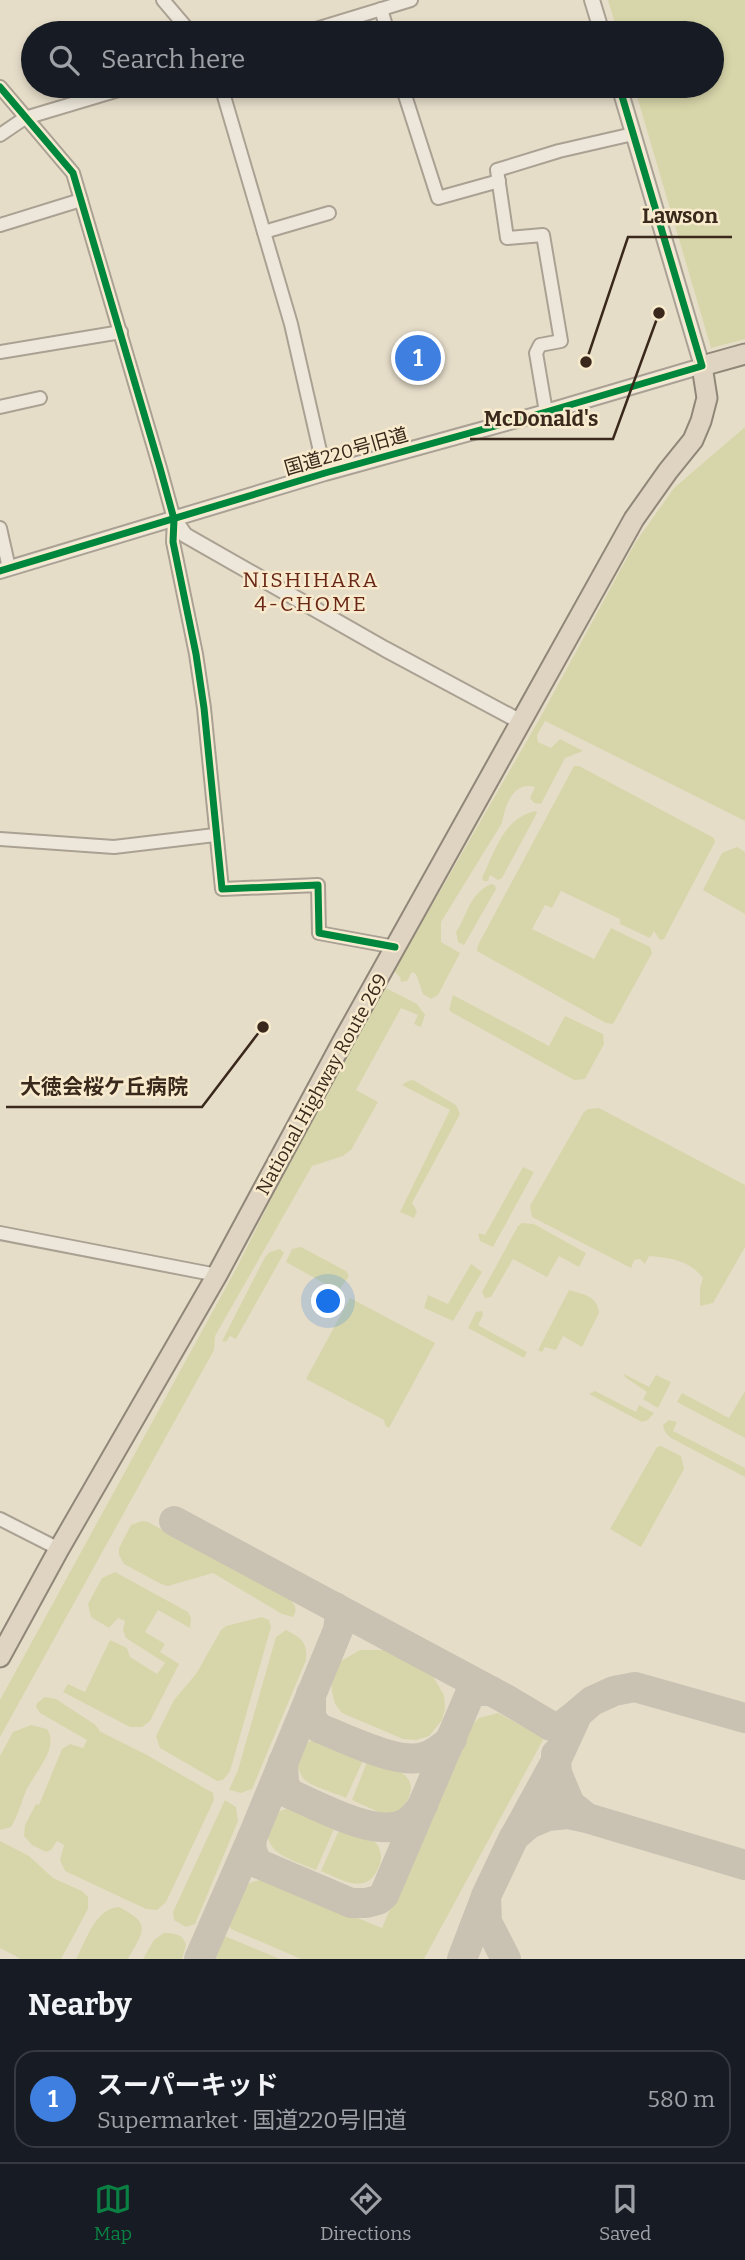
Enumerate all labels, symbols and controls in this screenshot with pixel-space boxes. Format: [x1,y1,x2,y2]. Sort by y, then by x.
search box [21,21,724,98]
icon: search [45,41,83,79]
text: Search here [101,44,245,75]
callout: Lawson [628,195,732,237]
text: Lawson [642,203,718,229]
pin: 1 [395,332,441,384]
callout: McDonald's [470,397,613,439]
text: McDonald's [484,406,598,432]
street label: 国道220号旧道 [282,423,411,480]
district label: NISHIHARA 4-CHOME [243,567,379,617]
street label: National Highway Route 269 [251,970,392,1199]
callout: 大徳会桜ケ丘病院 [6,1065,202,1107]
text: 大徳会桜ケ丘病院 [20,1074,188,1100]
your location [311,1284,345,1318]
text: Nearby [28,1987,132,2023]
text: スーパーキッド [97,2070,279,2101]
text: 1 [48,2085,58,2113]
text: 580 m [648,2085,715,2113]
text: Supermarket · 国道220号旧道 [97,2106,407,2134]
tab: Map [94,2180,132,2245]
tab: Directions [320,2180,411,2245]
tab: Saved [599,2180,651,2245]

